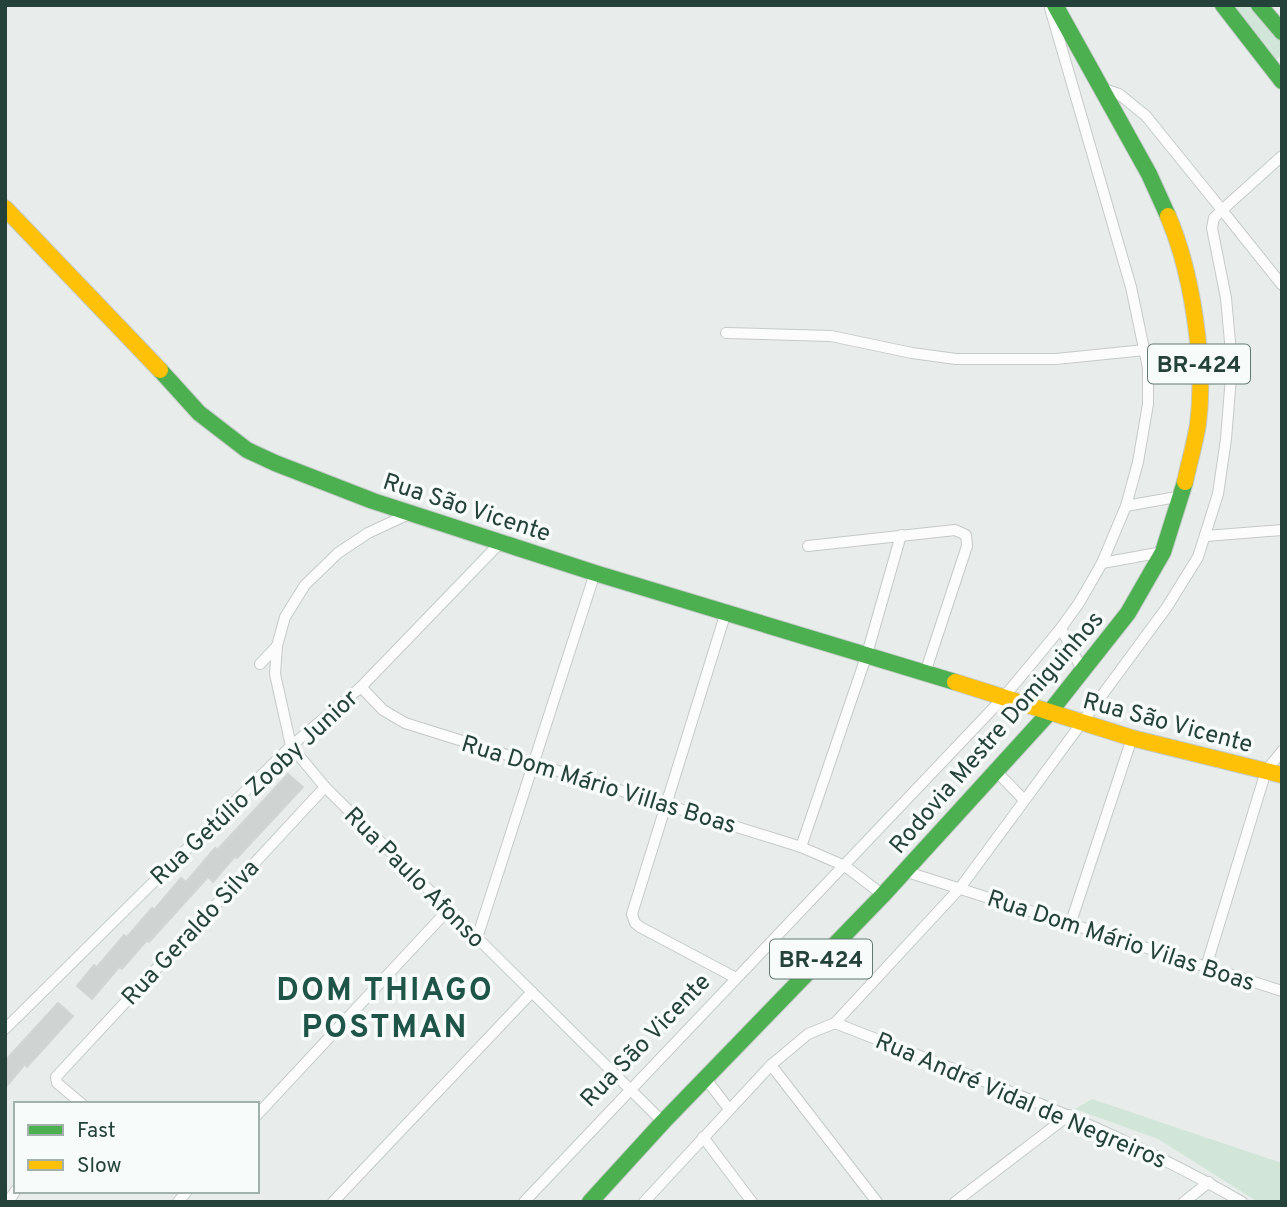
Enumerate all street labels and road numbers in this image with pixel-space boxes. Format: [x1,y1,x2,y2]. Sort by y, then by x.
road number: BR-424 [1148,344,1250,384]
street label: Rua São Vicente [379,468,554,550]
street label: Rodovia Mestre Domiguinhos [884,606,1111,861]
street label: Rua Getúlio Zooby Junior [145,684,365,893]
street label: Rua São Vicente [1079,687,1256,761]
street label: Rua Dom Mário Villas Boas [457,730,739,842]
street label: Rua Paulo Afonso [337,802,490,955]
street label: Rua Geraldo Silva [116,854,267,1013]
street label: Rua Dom Mário Vilas Boas [983,884,1258,999]
road number: BR-424 [770,940,872,978]
street label: Rua São Vicente [575,968,718,1115]
street label: Rua André Vidal de Negreiros [870,1027,1170,1177]

